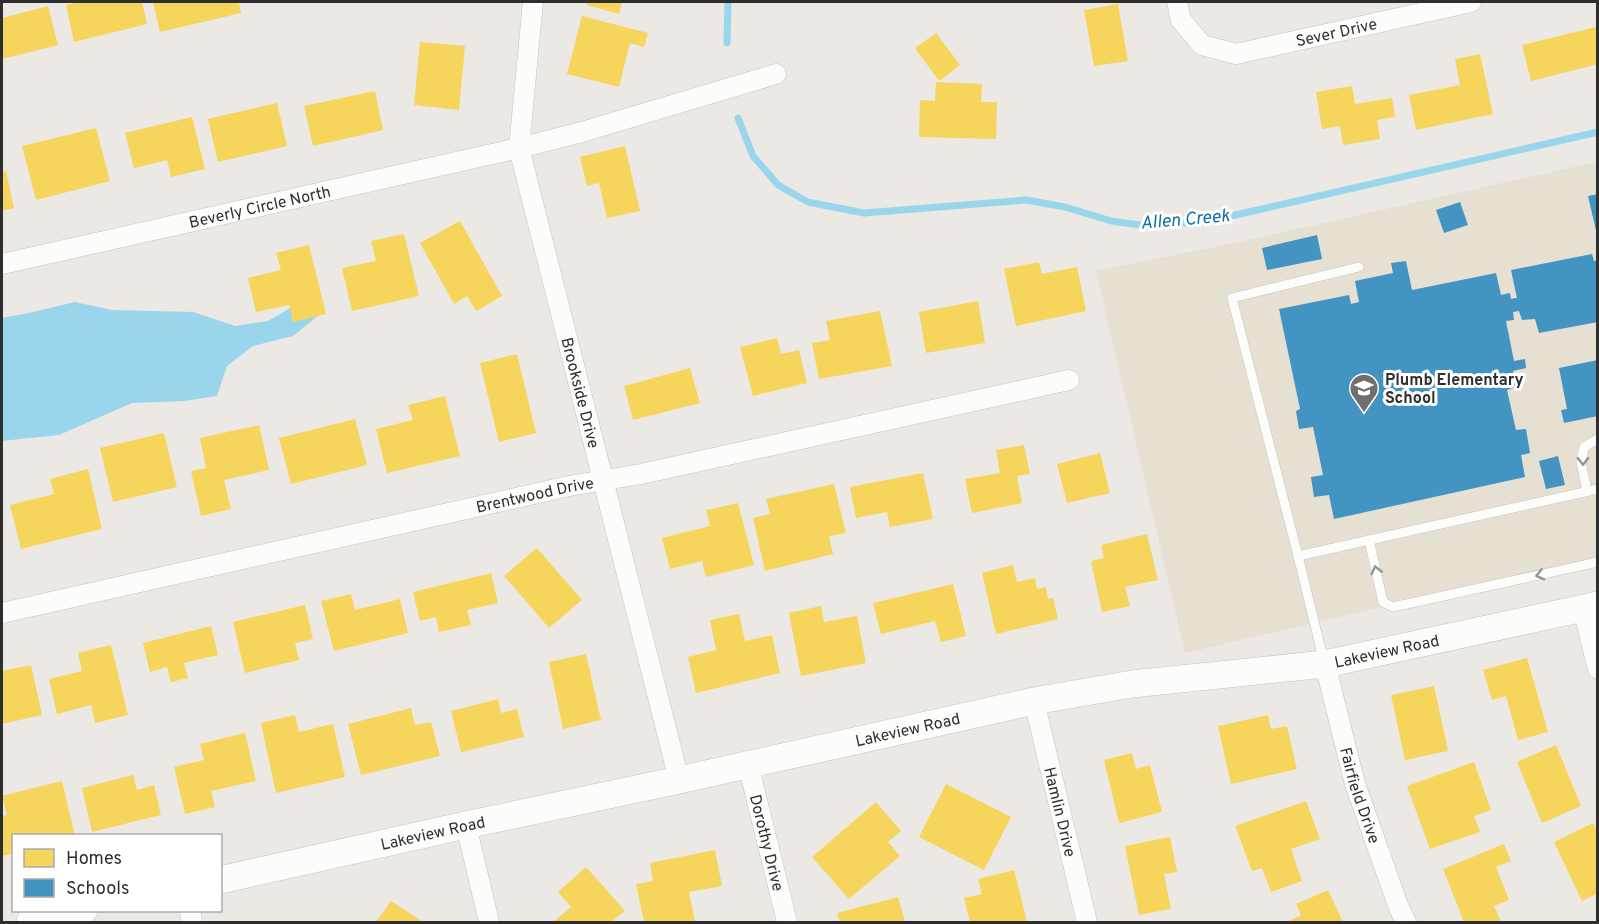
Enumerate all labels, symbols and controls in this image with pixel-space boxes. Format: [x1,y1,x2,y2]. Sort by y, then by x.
street label: Sever Drive [1294,15,1379,52]
street label: Beverly Circle North [187,183,333,234]
water label: Allen Creek [1140,205,1232,236]
street label: Brookside Drive [555,336,603,451]
place label: Plumb Elementary School [1385,371,1524,409]
school or university icon: Plumb Elementary School [1348,372,1380,414]
one-way arrow [1577,457,1589,466]
street label: Brentwood Drive [474,474,596,518]
one-way arrow [1370,565,1383,575]
one-way arrow [1536,567,1546,580]
street label: Lakeview Road [1333,632,1441,674]
street label: Lakeview Road [854,710,962,752]
street label: Fairfield Drive [1334,746,1383,847]
street label: Hamlin Drive [1038,765,1079,859]
street label: Dorothy Drive [744,793,787,894]
street label: Lakeview Road [379,813,487,856]
legend [12,834,222,912]
text: Homes [66,848,122,871]
text: Schools [66,878,129,901]

